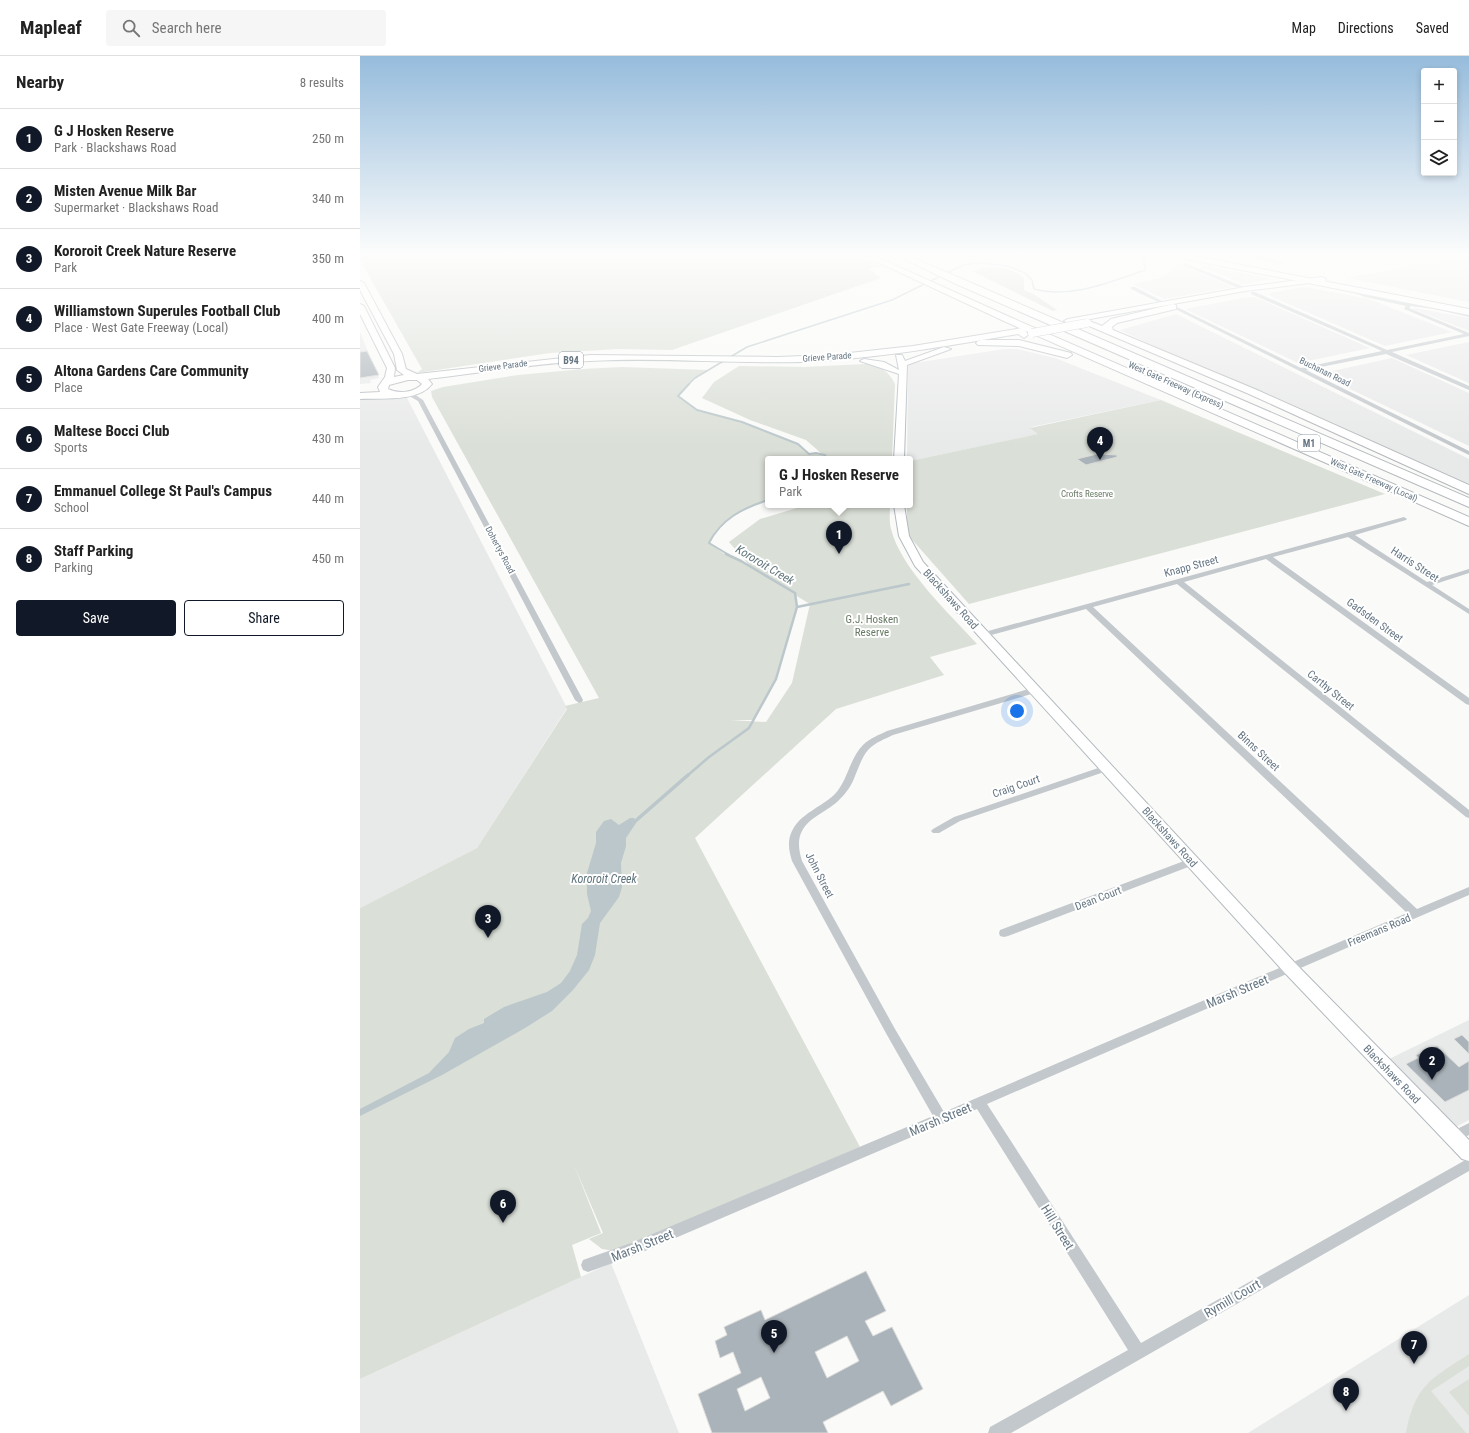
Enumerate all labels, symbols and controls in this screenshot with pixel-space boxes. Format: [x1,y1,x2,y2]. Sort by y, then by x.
search box [106,10,386,46]
text: Mapleaf [20,16,82,39]
icon: search [120,17,142,39]
text: Search here [152,19,222,37]
text: Map [1292,20,1316,36]
text: Directions [1338,20,1394,36]
text: Saved [1416,20,1449,36]
map controls [1421,68,1457,176]
button: + [1421,68,1457,104]
text: Nearby [16,72,64,92]
text: 8 results [300,75,344,90]
button: − [1421,104,1457,140]
text: G J Hosken Reserve [54,122,174,140]
text: 1 [26,131,32,146]
text: 250 m [312,131,344,146]
text: Park · Blackshaws Road [54,140,176,155]
button: layers [1421,140,1457,176]
text: Misten Avenue Milk Bar [54,182,196,200]
text: 2 [26,191,32,206]
text: 340 m [312,191,344,206]
text: Supermarket · Blackshaws Road [54,200,218,215]
text: Kororoit Creek Nature Reserve [54,242,236,260]
text: 3 [26,251,32,266]
text: 350 m [312,251,344,266]
text: Park [54,260,77,275]
text: Williamstown Superules Football Club [54,302,280,320]
text: 4 [26,311,32,326]
text: 400 m [312,311,344,326]
text: Place · West Gate Freeway (Local) [54,320,228,335]
street label: Grieve Parade [802,350,852,364]
road number: B94 [559,352,583,368]
street label: Buchanan Road [1298,355,1352,389]
street label: Grieve Parade [478,358,528,374]
street label: West Gate Freeway (Express) [1126,359,1225,412]
text: Altona Gardens Care Community [54,362,249,380]
text: 5 [26,371,32,386]
text: 430 m [312,371,344,386]
text: Place [54,380,83,395]
text: Maltese Bocci Club [54,422,170,440]
pin: 4 [1087,427,1113,460]
text: 6 [26,431,32,446]
text: 430 m [312,431,344,446]
road number: M1 [1298,435,1320,451]
text: Sports [54,440,88,455]
popup [765,456,913,508]
street label: West Gate Freeway (Local) [1328,456,1419,505]
text: G J Hosken Reserve [779,466,899,484]
text: Emmanuel College St Paul's Campus [54,482,272,500]
text: Park [779,484,802,499]
park label: Crofts Reserve [1061,489,1113,499]
text: 7 [26,491,32,506]
text: 440 m [312,491,344,506]
text: School [54,500,89,515]
pin: 1 [826,521,852,554]
street label: Dohertys Road [483,525,517,575]
text: Staff Parking [54,542,133,560]
water label: Kororoit Creek [733,542,797,588]
street label: Harris Street [1388,544,1441,585]
text: 8 [26,551,32,566]
text: 450 m [312,551,344,566]
street label: Knapp Street [1163,553,1220,580]
text: Parking [54,560,93,575]
street label: Blackshaws Road [920,567,981,632]
street label: Gadsden Street [1344,596,1405,645]
button: Save [16,600,176,636]
button: Share [184,600,344,636]
park label: G.J. Hosken Reserve [846,613,898,639]
street label: Carthy Street [1305,668,1357,713]
your location [1007,701,1027,721]
street label: Binns Street [1235,729,1282,774]
street label: Craig Court [991,772,1041,801]
street label: Blackshaws Road [1139,805,1200,870]
street label: John Street [802,850,837,900]
water label: Kororoit Creek [571,872,638,886]
street label: Dean Court [1073,884,1123,913]
pin: 3 [475,905,501,938]
street label: Freemans Road [1346,911,1413,950]
street label: Marsh Street [1204,972,1270,1011]
street label: Blackshaws Road [1360,1042,1423,1106]
pin: 2 [1419,1047,1445,1080]
street label: Marsh Street [907,1100,973,1139]
pin: 6 [490,1190,516,1223]
street label: Hill Street [1038,1202,1077,1253]
street label: Marsh Street [609,1226,676,1265]
street label: Rymill Court [1202,1276,1263,1321]
pin: 5 [761,1320,787,1353]
pin: 7 [1401,1331,1427,1364]
pin: 8 [1333,1378,1359,1411]

